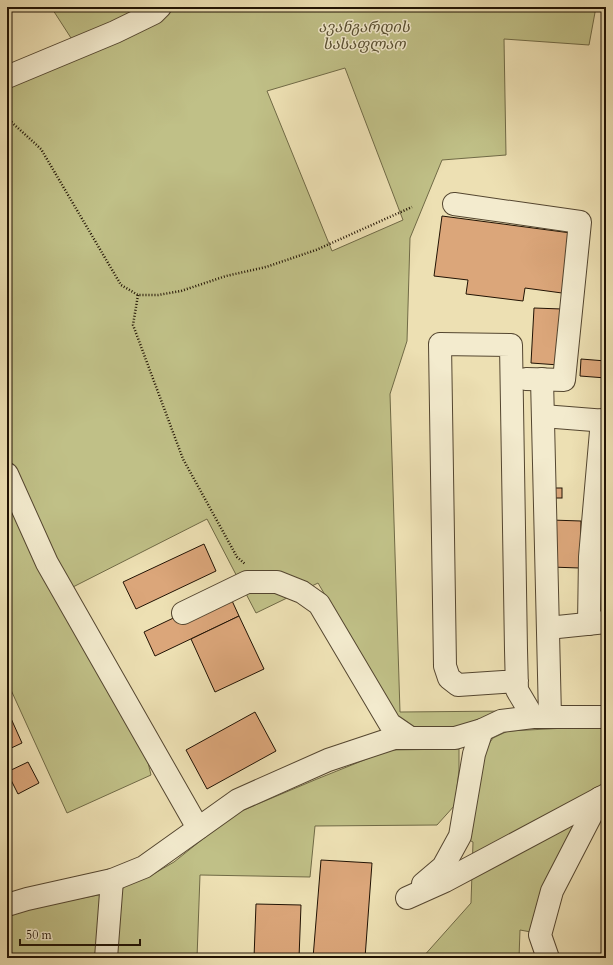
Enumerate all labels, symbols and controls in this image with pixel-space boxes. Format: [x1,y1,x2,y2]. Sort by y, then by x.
park label: ავანგარდის სასაფლაო [318,17,411,54]
scale bar [20,921,140,947]
text: 50 m [26,927,53,943]

